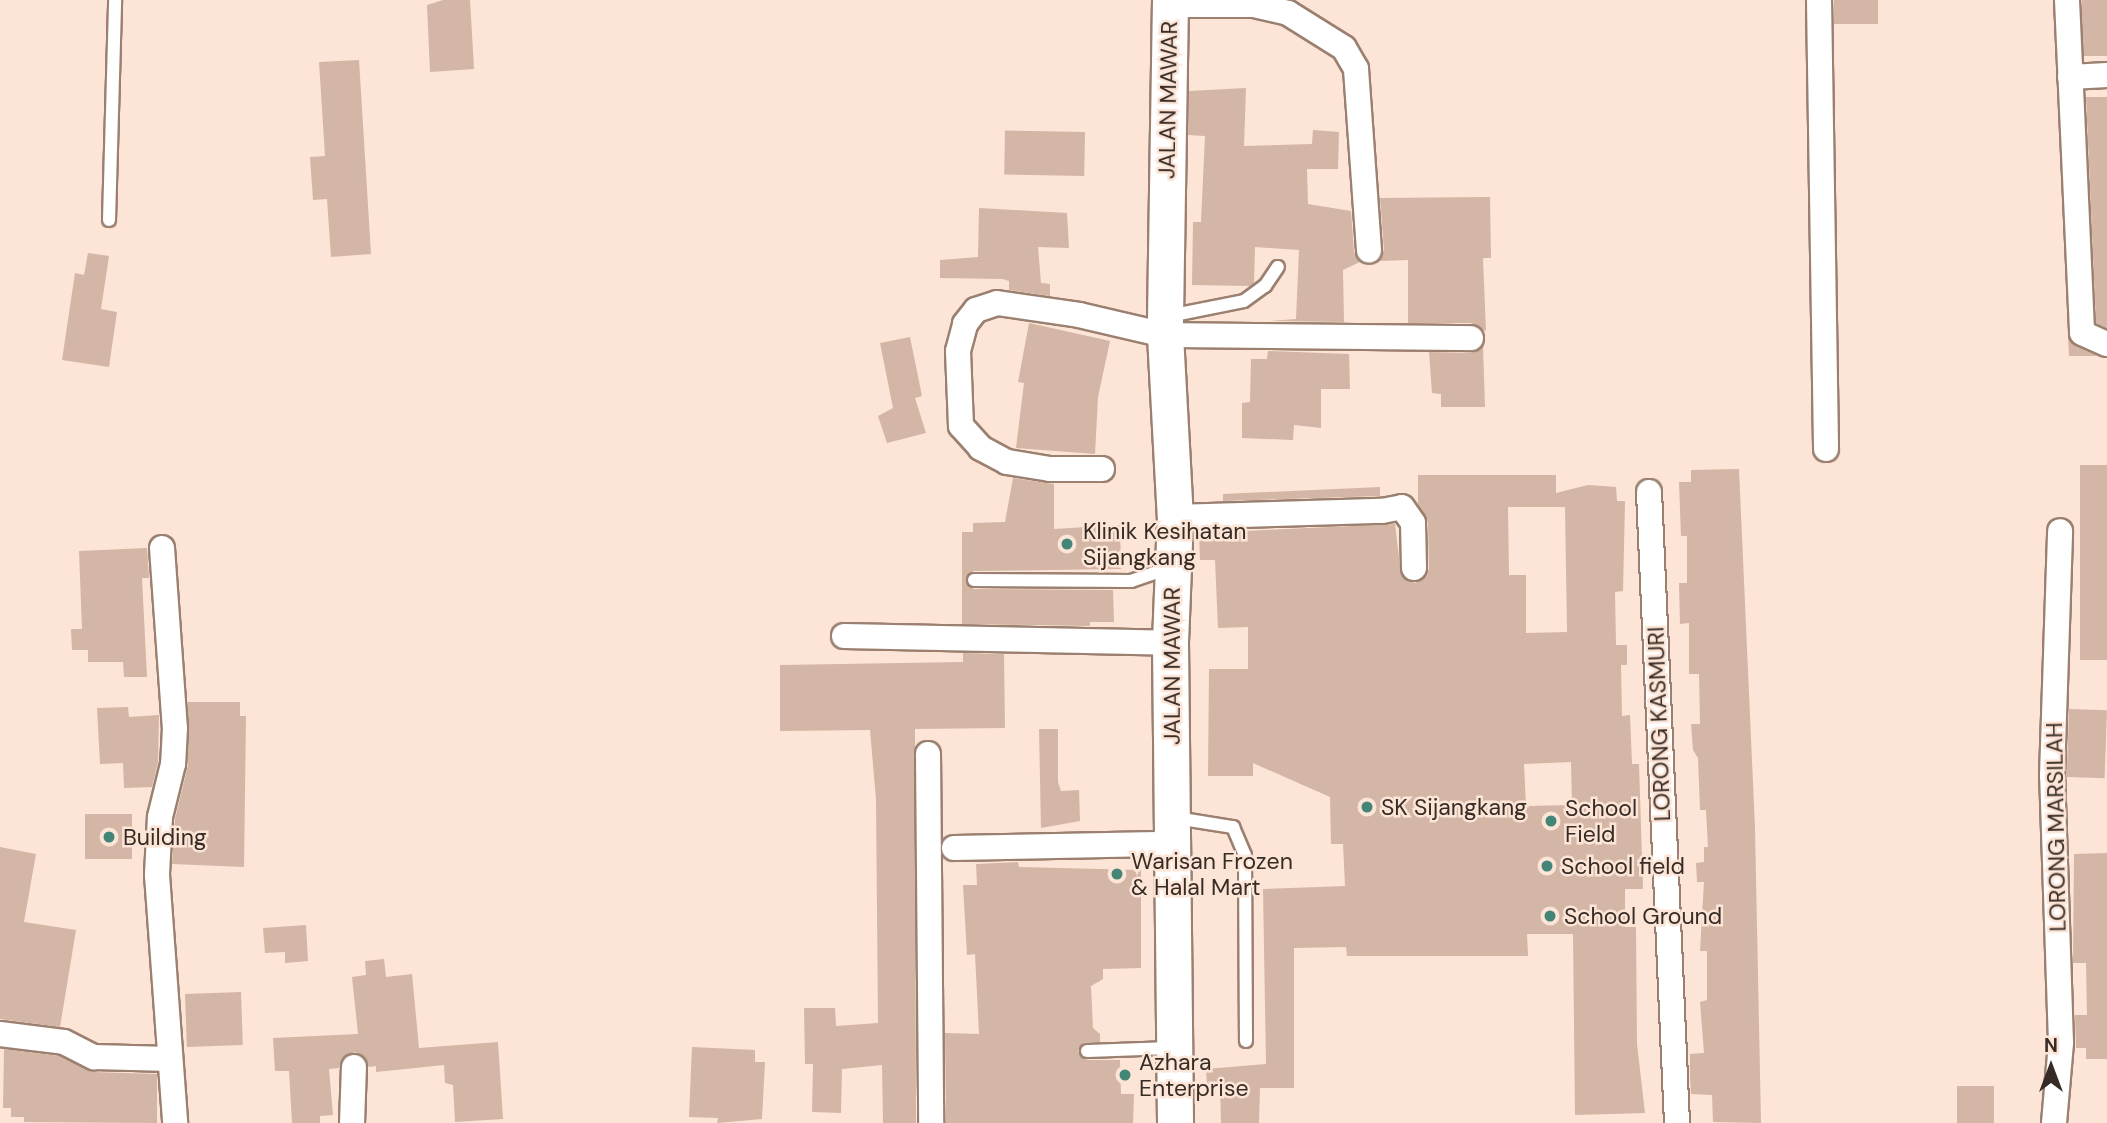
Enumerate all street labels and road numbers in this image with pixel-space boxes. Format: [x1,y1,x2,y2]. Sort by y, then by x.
street label: JALAN MAWAR [1153,21,1183,179]
street label: JALAN MAWAR [1158,587,1186,745]
street label: LORONG KASMURI [1642,626,1676,822]
street label: LORONG MARSILAH [2040,722,2072,932]

